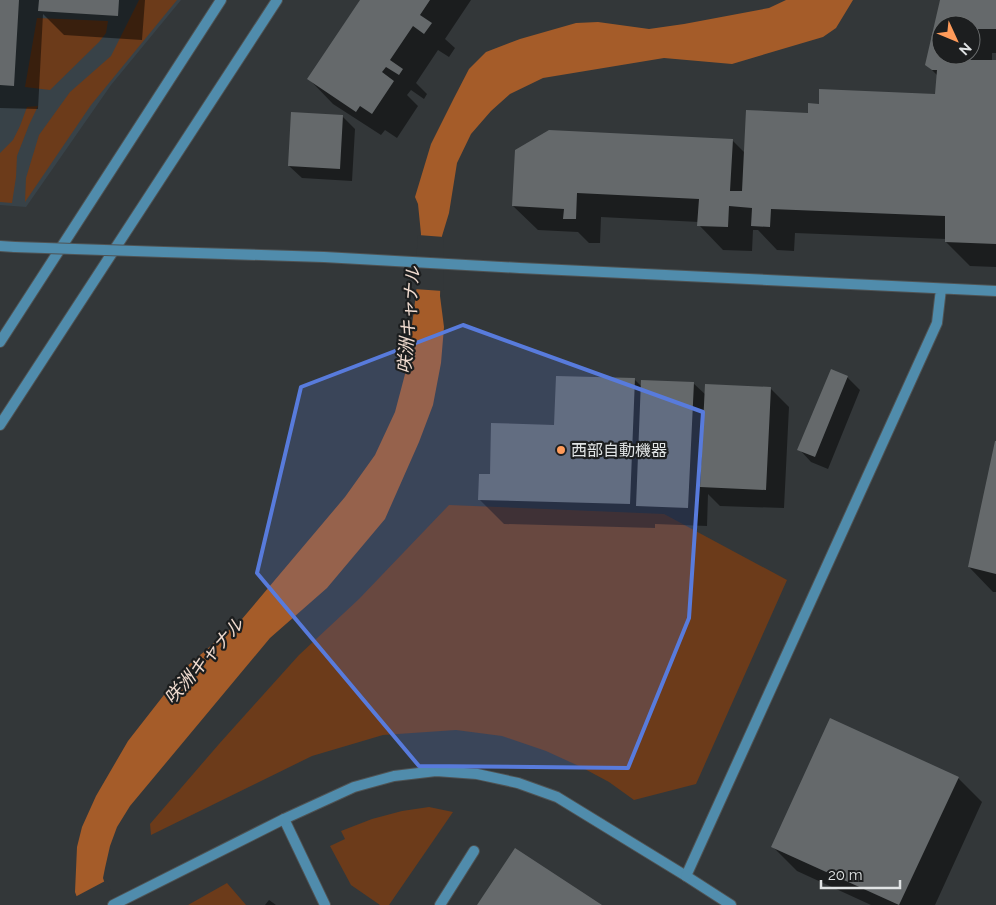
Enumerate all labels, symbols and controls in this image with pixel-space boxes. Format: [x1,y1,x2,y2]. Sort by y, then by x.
north arrow [931,15,981,65]
text: N [956,40,975,58]
water label: 咲洲キャナル [393,264,424,375]
place label: 西部自動機器 [571,441,667,460]
marker: 西部自動機器 [555,444,567,456]
water label: 咲洲キャナル [160,613,248,708]
scale bar [821,858,900,890]
text: 20 m [828,866,863,884]

